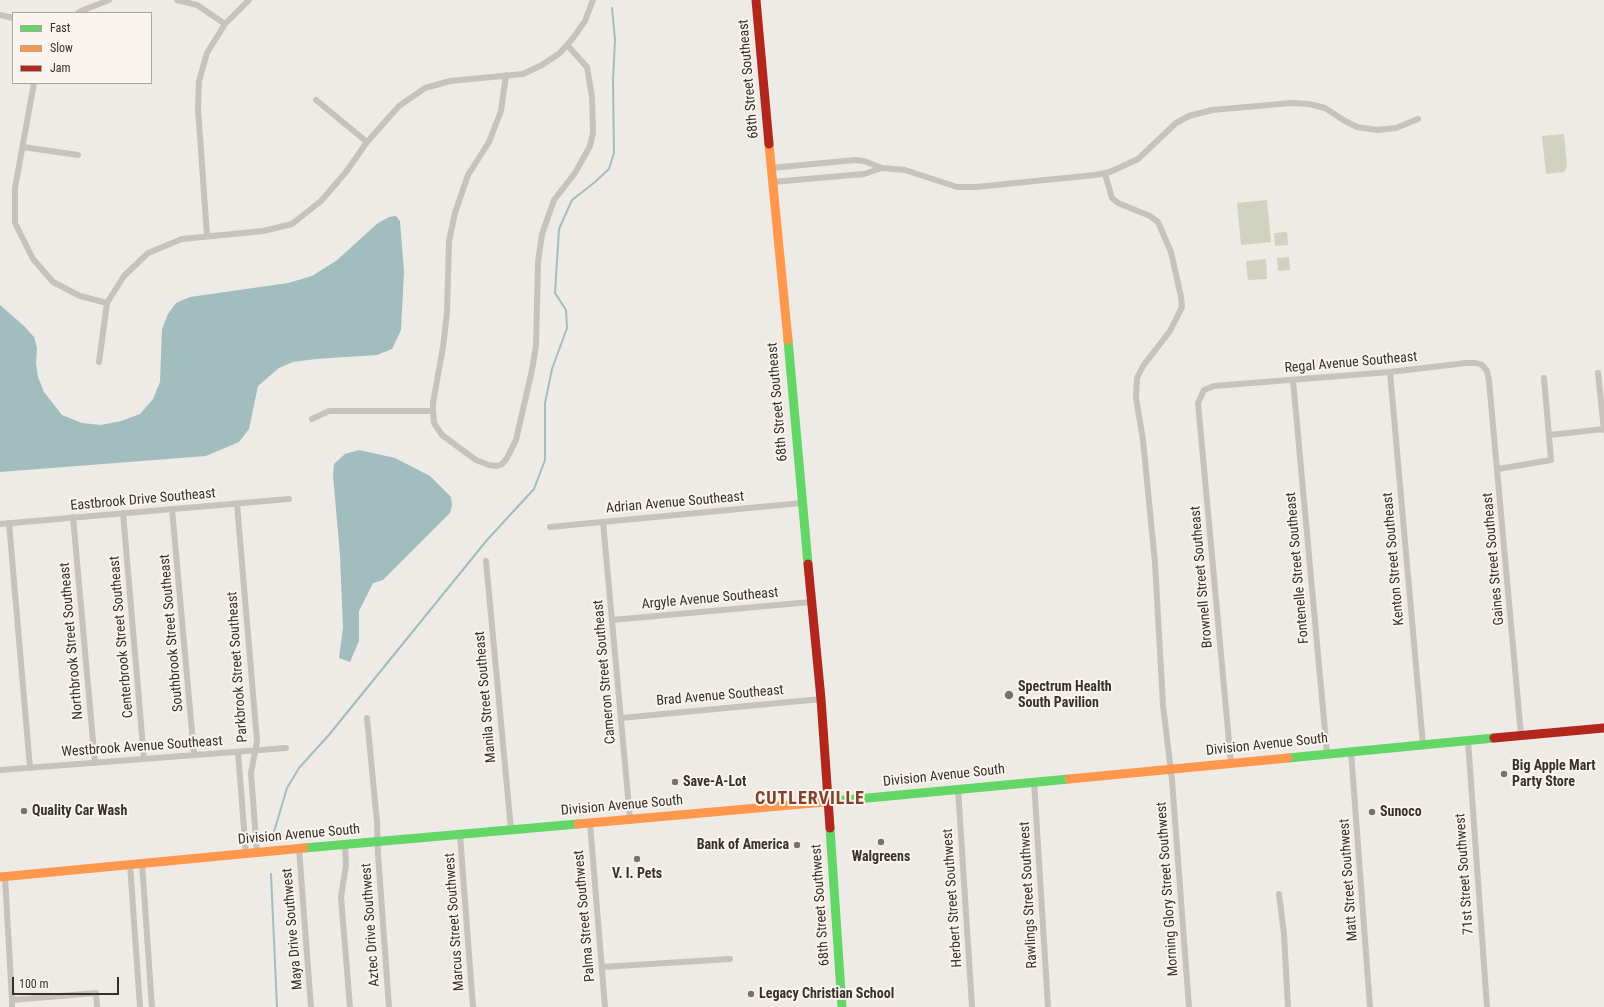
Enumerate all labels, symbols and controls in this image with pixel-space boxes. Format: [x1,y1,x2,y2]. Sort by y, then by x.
legend [12,12,152,84]
street label: 68th Street Southeast [735,19,763,139]
text: Fast [50,21,70,35]
text: Slow [50,41,73,55]
text: Jam [50,61,71,75]
street label: 68th Street Southeast [764,342,792,462]
street label: Regal Avenue Southeast [1284,349,1418,377]
street label: Eastbrook Drive Southeast [70,485,216,515]
street label: Adrian Avenue Southeast [605,489,745,517]
street label: Fontenelle Street Southeast [1283,491,1313,645]
street label: Kenton Street Southeast [1380,492,1408,626]
street label: Gaines Street Southeast [1480,492,1508,626]
street label: Brownell Street Southeast [1187,505,1217,649]
street label: Southbrook Street Southeast [157,553,187,713]
street label: Centerbrook Street Southeast [107,555,137,719]
street label: Northbrook Street Southeast [57,562,87,720]
street label: Argyle Avenue Southeast [641,585,779,613]
street label: Parkbrook Street Southeast [224,591,252,743]
street label: Cameron Street Southeast [590,599,620,745]
street label: Manila Street Southeast [472,630,500,764]
place label: Spectrum Health South Pavilion [1018,679,1112,712]
street label: Brad Avenue Southeast [656,682,784,710]
marker: Spectrum Health South Pavilion [1003,689,1015,701]
street label: Division Avenue South [1205,730,1329,760]
street label: Westbrook Avenue Southeast [61,733,223,761]
place label: Big Apple Mart Party Store [1512,758,1595,790]
street label: Division Avenue South [882,761,1006,791]
marker: Big Apple Mart Party Store [1499,769,1509,779]
place label: Save-A-Lot [683,774,746,790]
marker: Save-A-Lot [670,777,680,787]
district label: CUTLERVILLE [755,788,865,810]
street label: Division Avenue South [560,792,684,820]
street label: Morning Glory Street Southwest [1154,801,1182,977]
place label: Quality Car Wash [32,803,127,819]
place label: Sunoco [1380,804,1422,820]
marker: Quality Car Wash [19,806,29,816]
marker: Sunoco [1367,807,1377,817]
street label: 71st Street Southwest [1452,813,1478,935]
street label: Matt Street Southwest [1336,818,1362,942]
street label: Division Avenue South [237,821,361,849]
street label: Rawlings Street Southwest [1017,821,1041,969]
street label: Herbert Street Southwest [940,828,966,968]
place label: Bank of America [697,837,789,853]
marker: Walgreens [876,837,886,847]
marker: Bank of America [792,840,802,850]
street label: 68th Street Southwest [808,844,834,966]
street label: Palma Street Southwest [571,849,599,983]
place label: Walgreens [852,849,910,865]
street label: Marcus Street Southwest [442,852,468,992]
marker: V. I. Pets [632,854,642,864]
street label: Aztec Drive Southwest [358,863,384,987]
place label: V. I. Pets [612,866,662,882]
street label: Maya Drive Southwest [279,867,307,991]
scale bar [14,969,121,995]
text: 100 m [19,977,49,991]
place label: Legacy Christian School [759,986,894,1002]
marker: Legacy Christian School [746,989,756,999]

